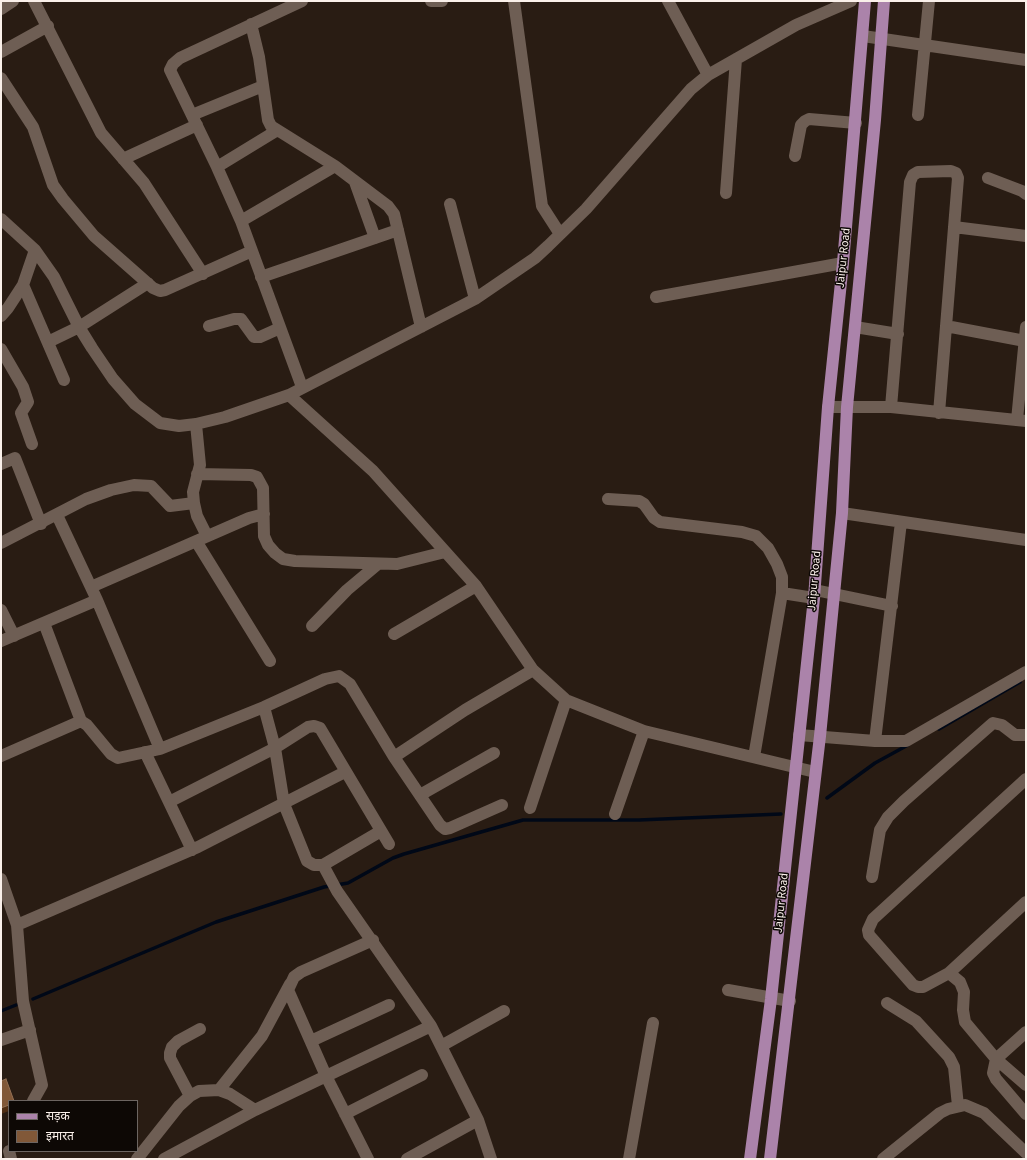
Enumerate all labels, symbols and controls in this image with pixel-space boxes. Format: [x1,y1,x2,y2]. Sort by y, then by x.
street label: Jaipur Road [834,227,854,289]
street label: Jaipur Road [805,550,825,612]
street label: Jaipur Road [772,872,792,934]
legend [8,1100,138,1152]
text: सड़क [46,1108,70,1125]
text: इमारत [46,1128,74,1145]

